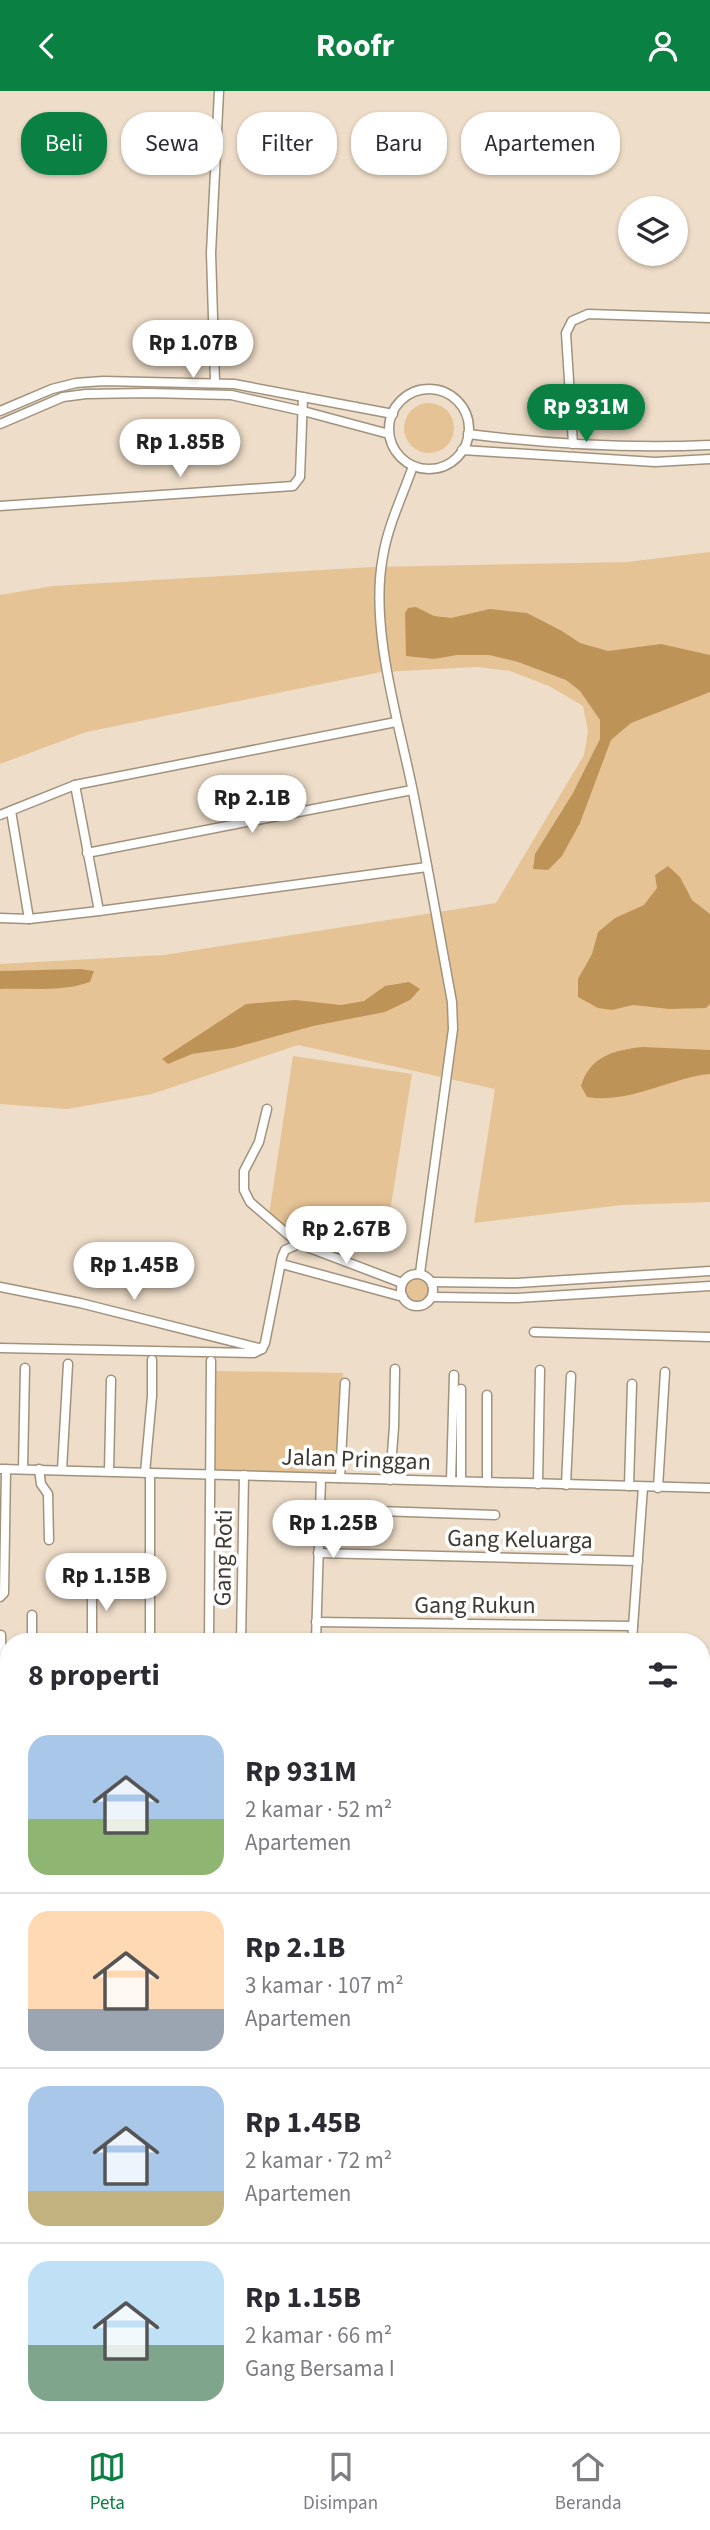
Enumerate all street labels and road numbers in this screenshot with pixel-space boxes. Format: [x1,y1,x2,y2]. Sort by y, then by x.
street label: Jalan Pringgan [281,1439,431,1480]
street label: Gang Roti [205,1509,242,1607]
street label: Gang Keluarga [447,1521,593,1558]
street label: Gang Rukun [414,1588,536,1623]

